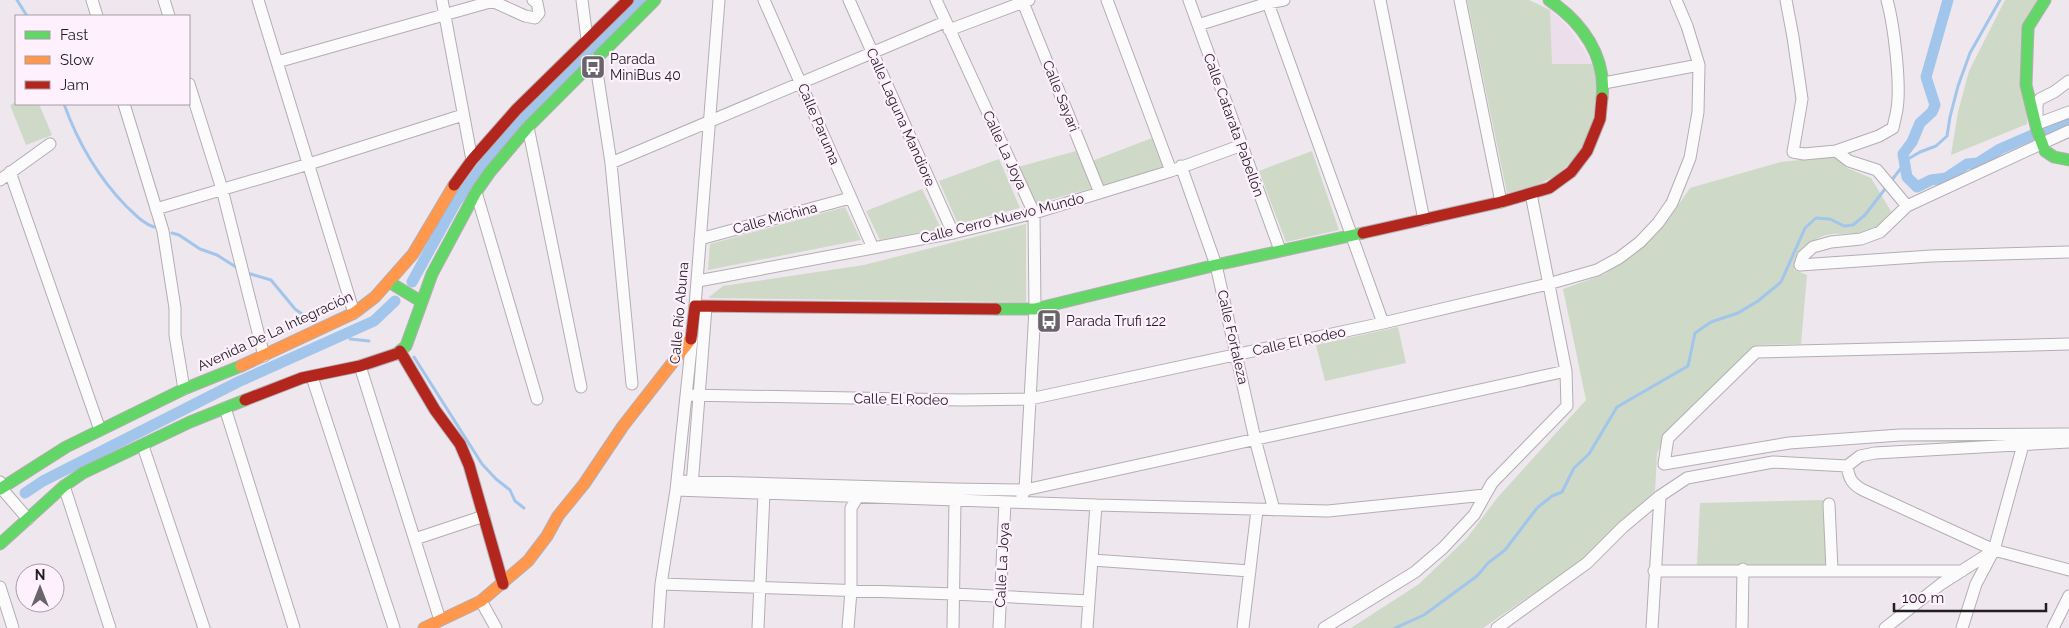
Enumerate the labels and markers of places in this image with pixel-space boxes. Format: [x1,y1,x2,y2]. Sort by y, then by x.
place label: Parada MiniBus 40 [610,51,681,83]
bus stop icon: Parada MiniBus 40 [580,54,606,80]
bus stop icon: Parada Trufi 122 [1036,308,1062,334]
place label: Parada Trufi 122 [1066,313,1166,329]

